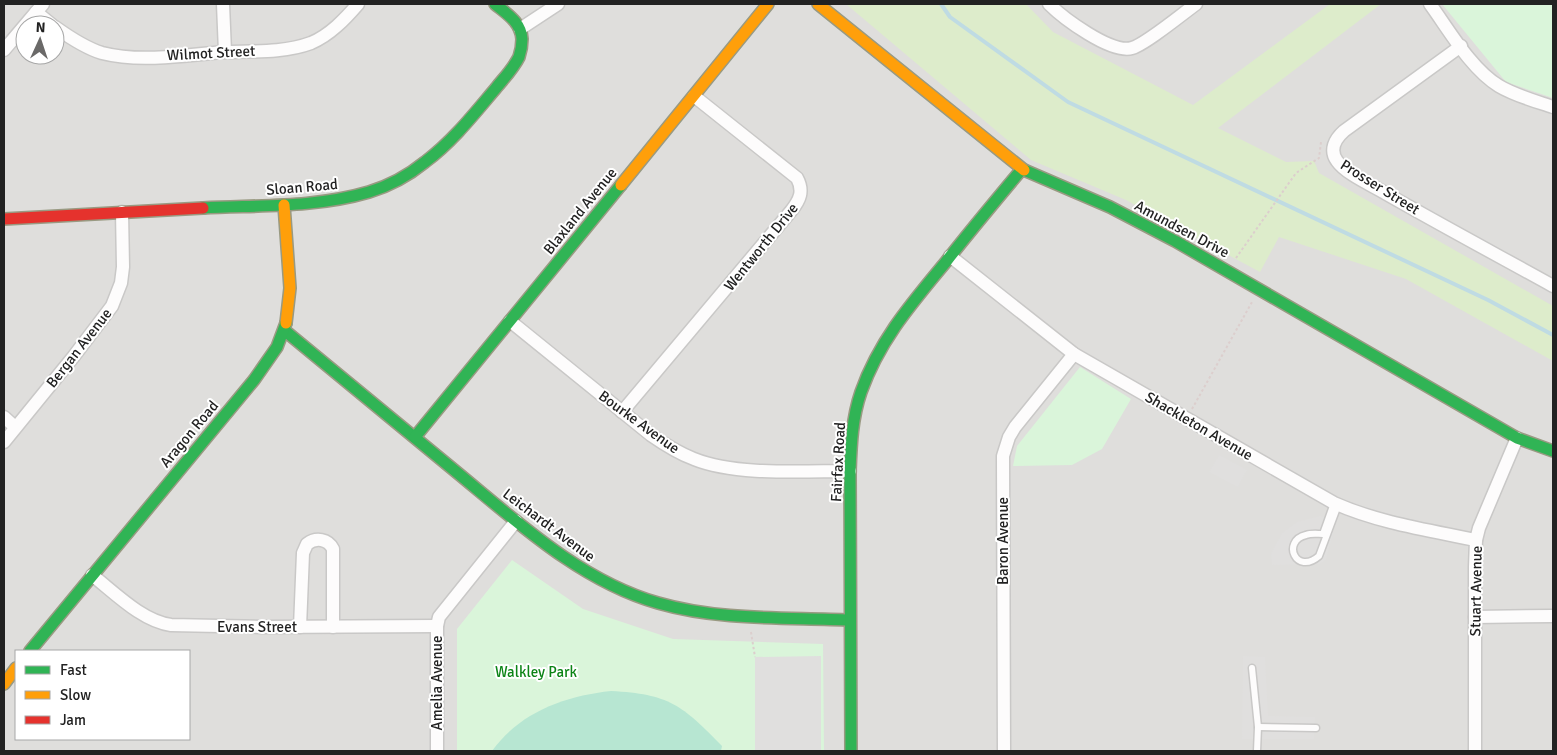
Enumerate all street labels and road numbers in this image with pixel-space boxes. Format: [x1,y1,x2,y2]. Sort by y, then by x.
street label: Wilmot Street [166,42,256,64]
street label: Prosser Street [1337,156,1423,218]
street label: Blaxland Avenue [540,164,620,258]
street label: Sloan Road [266,175,338,199]
street label: Amundsen Drive [1132,197,1232,261]
street label: Wentworth Drive [720,199,802,295]
street label: Bergan Avenue [42,305,116,391]
street label: Bourke Avenue [595,387,683,457]
street label: Shackleton Avenue [1142,388,1256,464]
street label: Aragon Road [156,397,222,471]
street label: Fairfax Road [827,422,849,502]
street label: Leichardt Avenue [499,485,599,565]
street label: Baron Avenue [994,497,1012,585]
street label: Stuart Avenue [1466,545,1486,637]
street label: Evans Street [217,618,297,636]
street label: Amelia Avenue [428,636,446,730]

